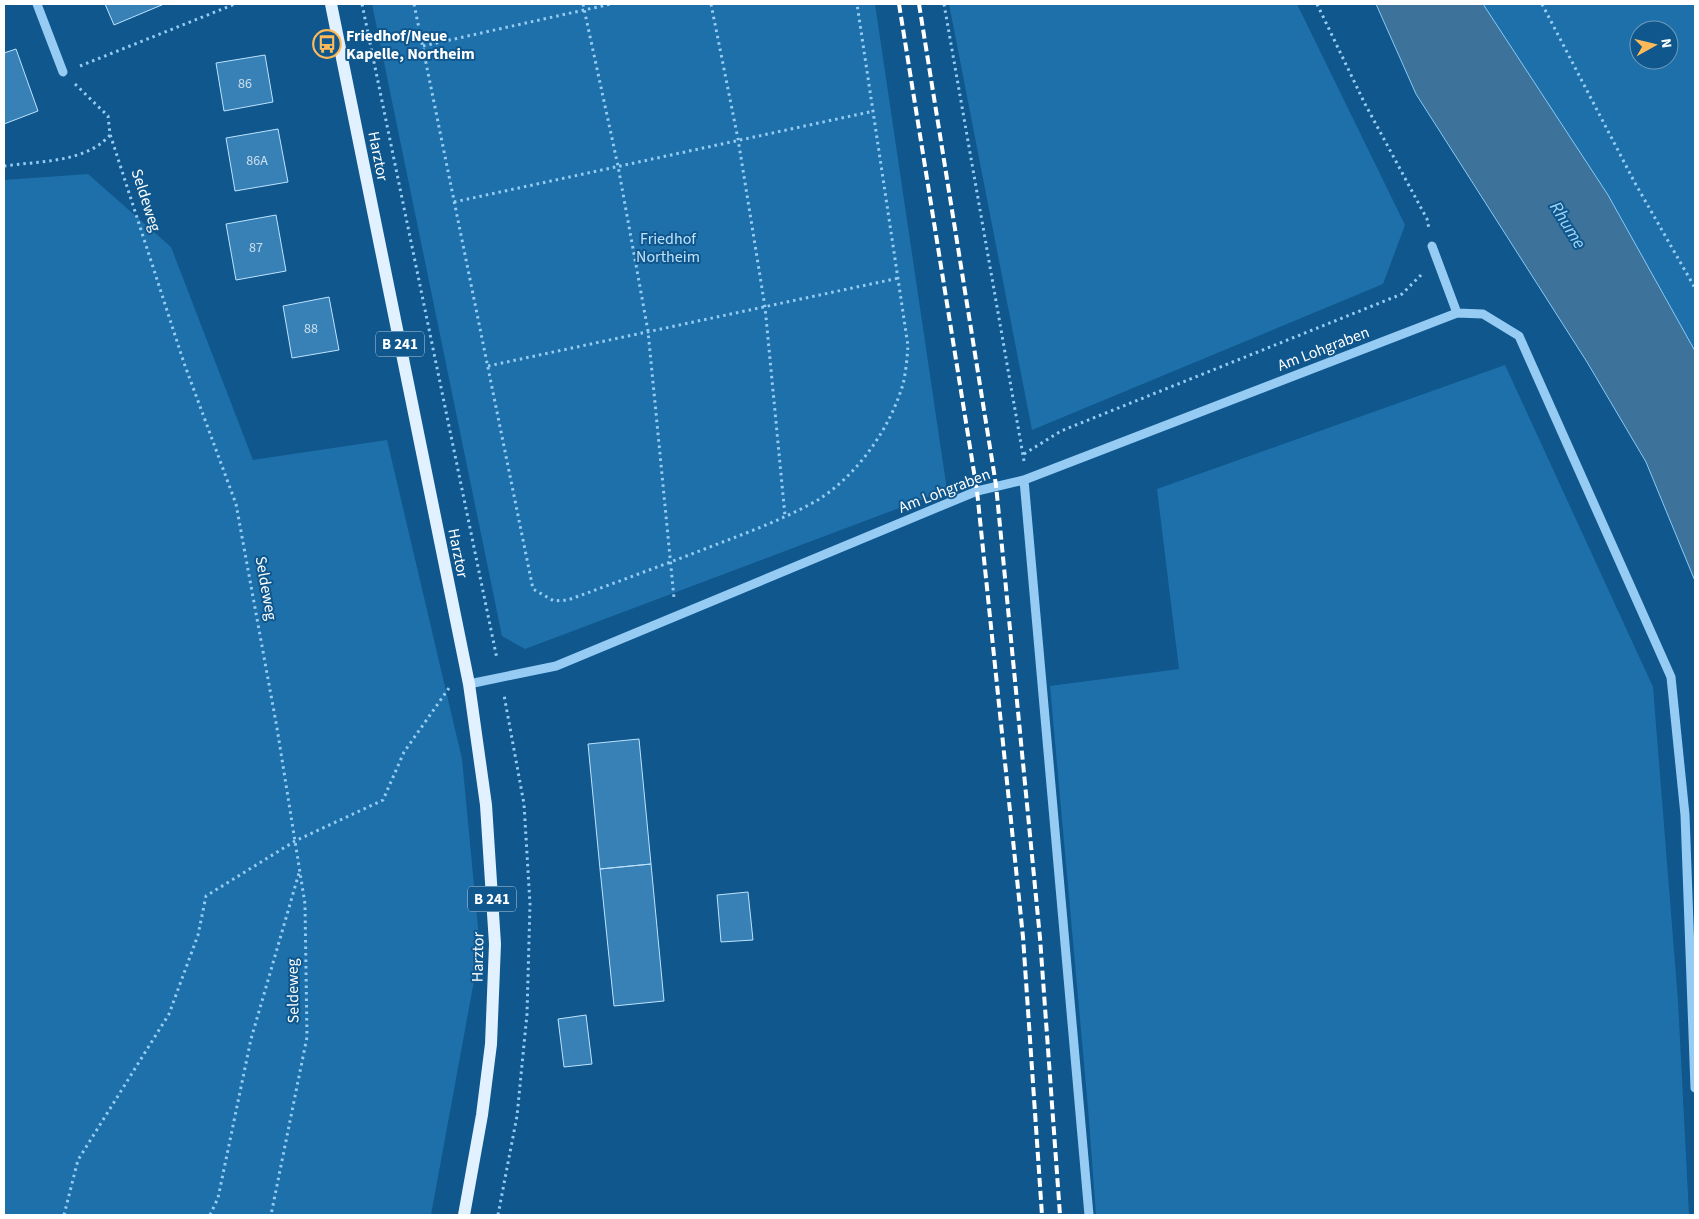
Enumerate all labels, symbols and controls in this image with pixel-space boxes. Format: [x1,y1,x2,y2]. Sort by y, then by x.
north arrow [1629,20,1679,70]
place label: Friedhof/Neue Kapelle, Northeim [346,25,475,65]
bus stop icon: Friedhof/Neue Kapelle, Northeim [312,29,342,59]
text: N [1655,37,1676,49]
house number: 86 [238,74,252,94]
street label: Harztor [362,129,394,183]
house number: 86A [246,151,268,171]
street label: Seldeweg [126,166,167,234]
water label: Rhume [1543,197,1592,254]
park label: Friedhof Northeim [636,228,700,268]
house number: 87 [249,238,263,258]
house number: 88 [304,319,318,339]
street label: Am Lohgraben [1274,321,1373,377]
road number: B 241 [376,332,424,356]
street label: Am Lohgraben [895,463,994,519]
street label: Harztor [442,526,474,580]
street label: Seldeweg [250,554,282,622]
road number: B 241 [468,886,516,912]
street label: Harztor [467,931,489,982]
street label: Seldeweg [281,958,305,1024]

